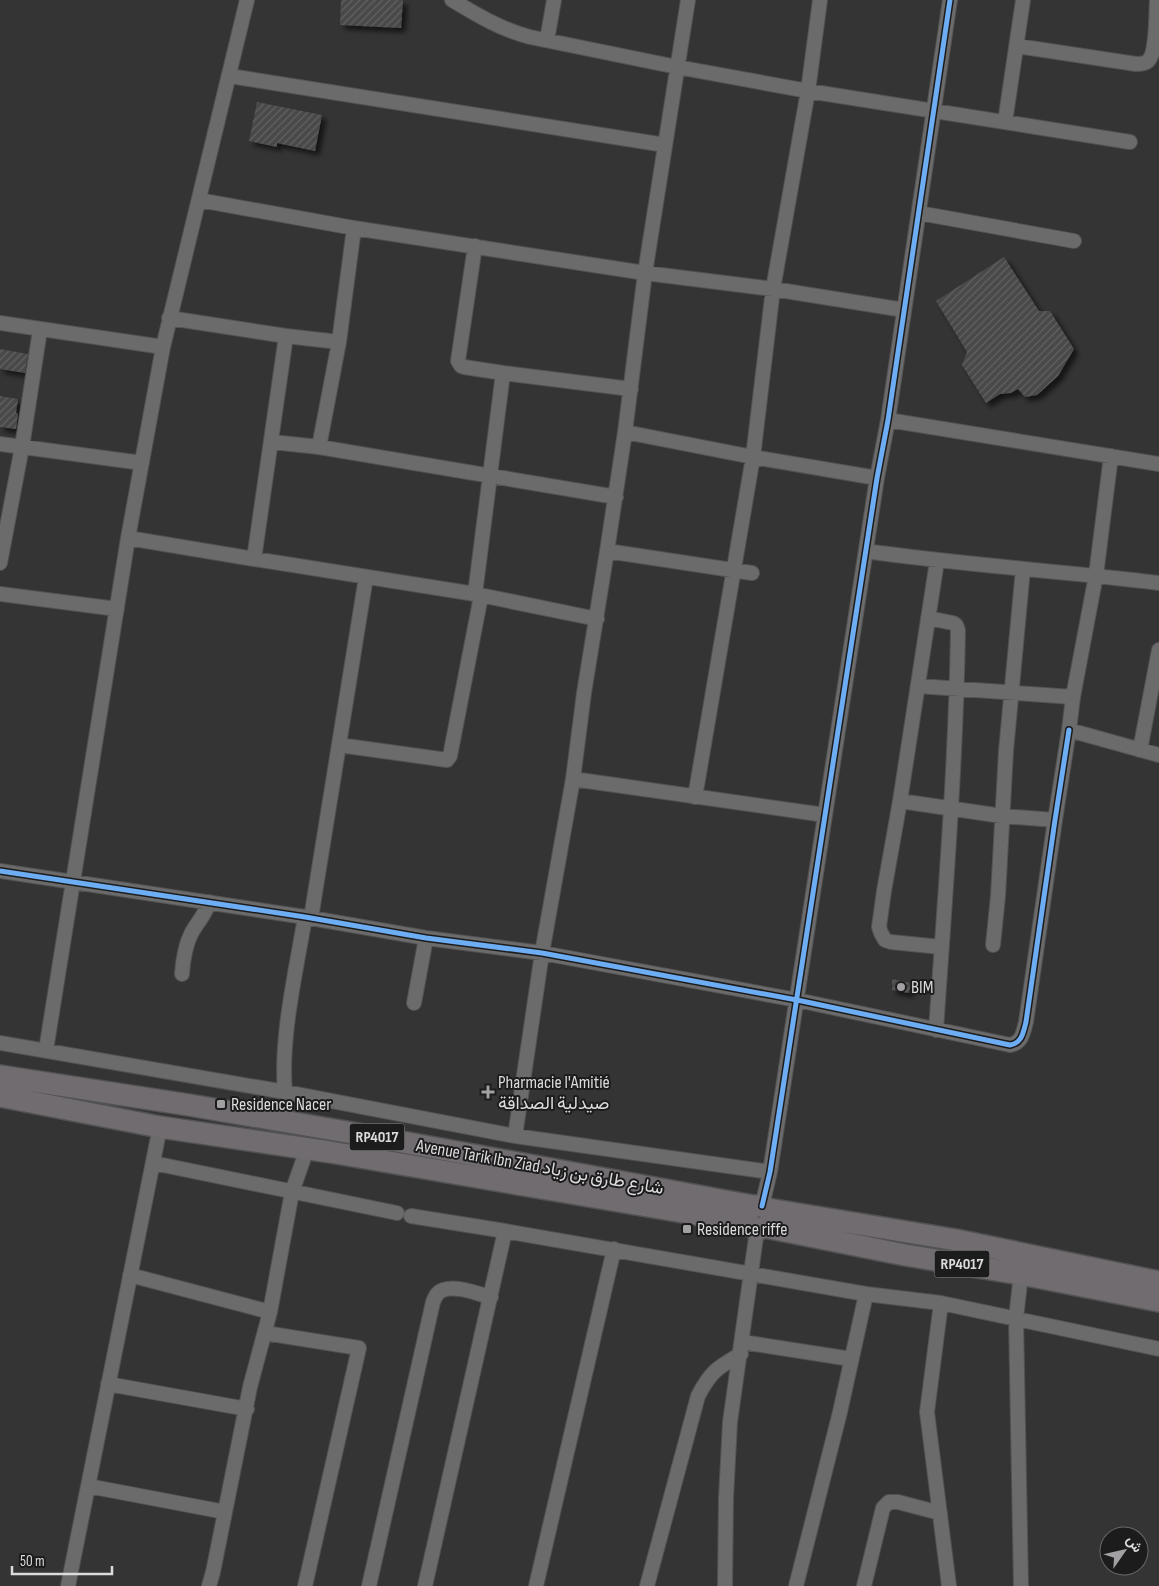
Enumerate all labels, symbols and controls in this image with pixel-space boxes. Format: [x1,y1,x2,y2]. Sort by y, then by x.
place label: BIM [911,977,933,998]
marker: BIM [895,981,907,993]
place label: Pharmacie l'Amitié صيدلية الصداقة [498,1072,610,1114]
marker: Pharmacie l'Amitié صيدلية الصداقة [482,1086,494,1098]
place label: Residence Nacer [231,1094,331,1115]
marker: Residence Nacer [215,1098,227,1110]
road number: RP4017 [350,1124,404,1150]
street label: Avenue Tarik Ibn Ziad شارع طارق بن زياد [414,1135,665,1200]
place label: Residence riffe [697,1219,788,1240]
marker: Residence riffe [681,1223,693,1235]
road number: RP4017 [934,1250,990,1278]
north arrow [1099,1526,1149,1576]
text: ش [1123,1532,1146,1556]
scale bar [12,1544,112,1576]
text: 50 m [20,1552,45,1571]

